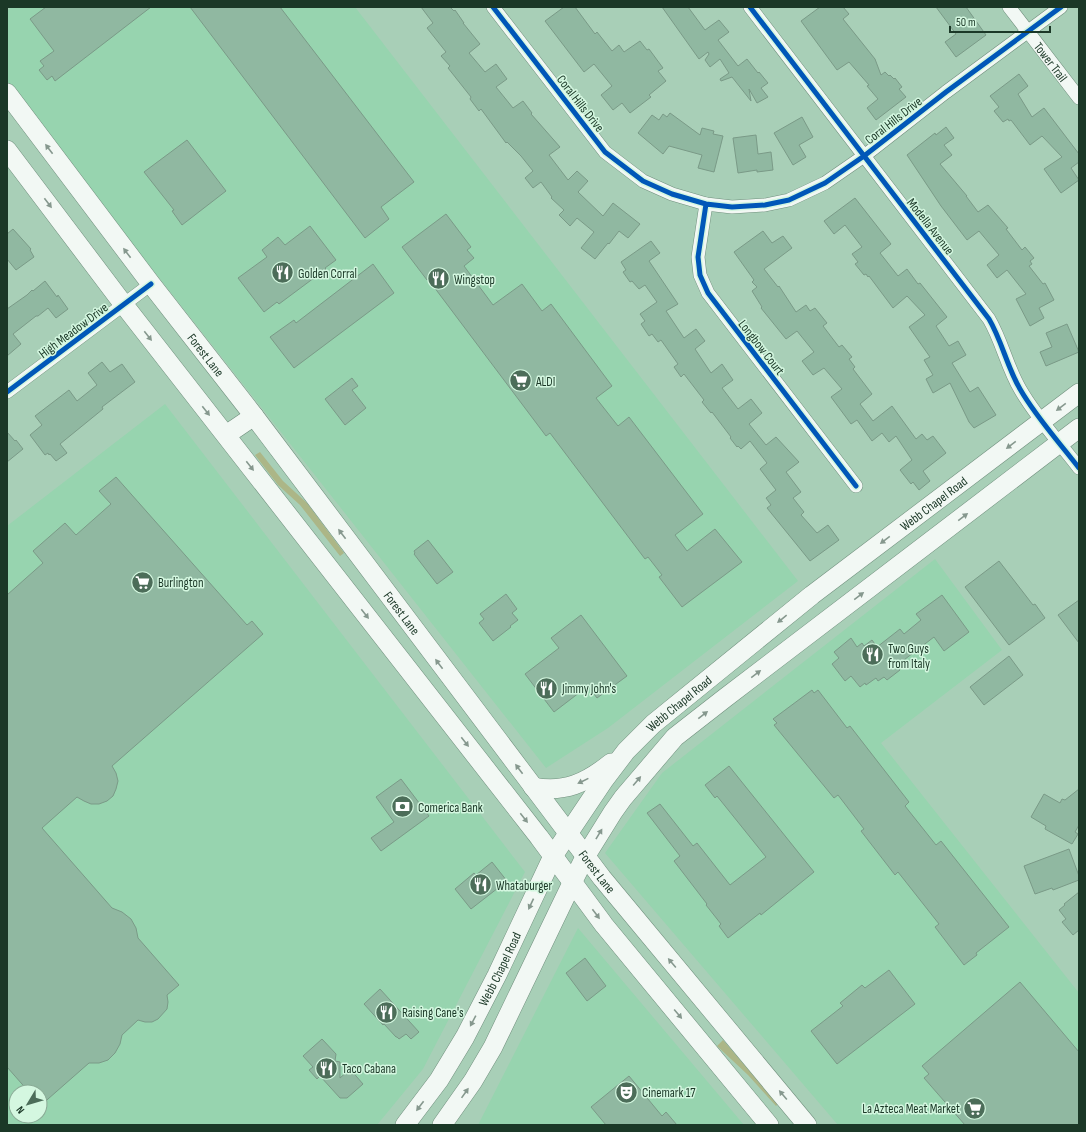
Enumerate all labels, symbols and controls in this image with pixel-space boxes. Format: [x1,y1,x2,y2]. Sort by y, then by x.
scale bar [950,8,1050,34]
text: 50 m [956,15,976,30]
street label: Tower Trail [1030,39,1071,85]
street label: Coral Hills Drive [553,72,607,135]
street label: Coral Hills Drive [862,94,925,148]
one-way arrow [45,144,53,155]
street label: Modella Avenue [903,195,957,258]
one-way arrow [43,198,51,208]
one-way arrow [123,248,131,259]
restaurant icon: Golden Corral [269,260,295,286]
place label: Golden Corral [298,266,357,282]
restaurant icon: Wingstop [426,266,452,292]
place label: Wingstop [454,272,495,288]
street label: High Meadow Drive [36,300,111,362]
street label: Longbow Court [735,317,788,378]
one-way arrow [144,330,152,341]
street label: Forest Lane [184,331,227,380]
supermarket icon: ALDI [507,368,533,394]
place label: ALDI [535,374,555,390]
one-way arrow [1055,403,1066,412]
one-way arrow [202,405,211,416]
one-way arrow [1006,441,1017,449]
one-way arrow [245,461,254,472]
street label: Webb Chapel Road [897,473,971,535]
one-way arrow [957,513,968,521]
one-way arrow [338,529,346,539]
one-way arrow [880,536,891,544]
supermarket icon: Burlington [129,569,155,595]
place label: Burlington [158,575,204,591]
street label: Forest Lane [380,588,423,638]
one-way arrow [854,591,865,600]
one-way arrow [360,609,369,620]
one-way arrow [777,615,787,624]
place label: Two Guys from Italy [888,641,930,672]
restaurant icon: Two Guys from Italy [860,642,886,668]
one-way arrow [435,658,443,669]
one-way arrow [750,670,761,679]
street label: Webb Chapel Road [643,673,715,735]
restaurant icon: Jimmy John's [533,675,559,701]
place label: Jimmy John's [561,681,617,697]
one-way arrow [698,711,709,719]
one-way arrow [461,737,469,748]
one-way arrow [515,764,523,775]
one-way arrow [633,775,642,786]
one-way arrow [577,778,589,784]
bank icon: Comerica Bank [389,794,415,820]
place label: Comerica Bank [418,800,483,816]
one-way arrow [520,812,528,823]
one-way arrow [596,828,603,840]
street label: Forest Lane [575,847,618,897]
restaurant icon: Whataburger [468,872,494,898]
place label: Whataburger [496,878,553,894]
one-way arrow [527,899,533,911]
one-way arrow [591,908,600,919]
street label: Webb Chapel Road [475,930,525,1009]
one-way arrow [668,958,677,968]
restaurant icon: Raising Cane's [374,999,400,1025]
place label: Raising Cane's [402,1005,464,1021]
one-way arrow [673,1009,682,1020]
one-way arrow [470,1015,476,1027]
restaurant icon: Taco Cabana [314,1055,340,1081]
place label: Taco Cabana [342,1061,396,1077]
theatre icon: Cinemark 17 [613,1079,639,1105]
north arrow [8,1084,48,1124]
place label: Cinemark 17 [642,1085,696,1101]
one-way arrow [461,1088,469,1099]
one-way arrow [778,1090,787,1100]
supermarket icon: La Azteca Meat Market [962,1095,988,1121]
one-way arrow [416,1101,424,1112]
place label: La Azteca Meat Market [862,1101,960,1117]
text: N [14,1103,27,1116]

